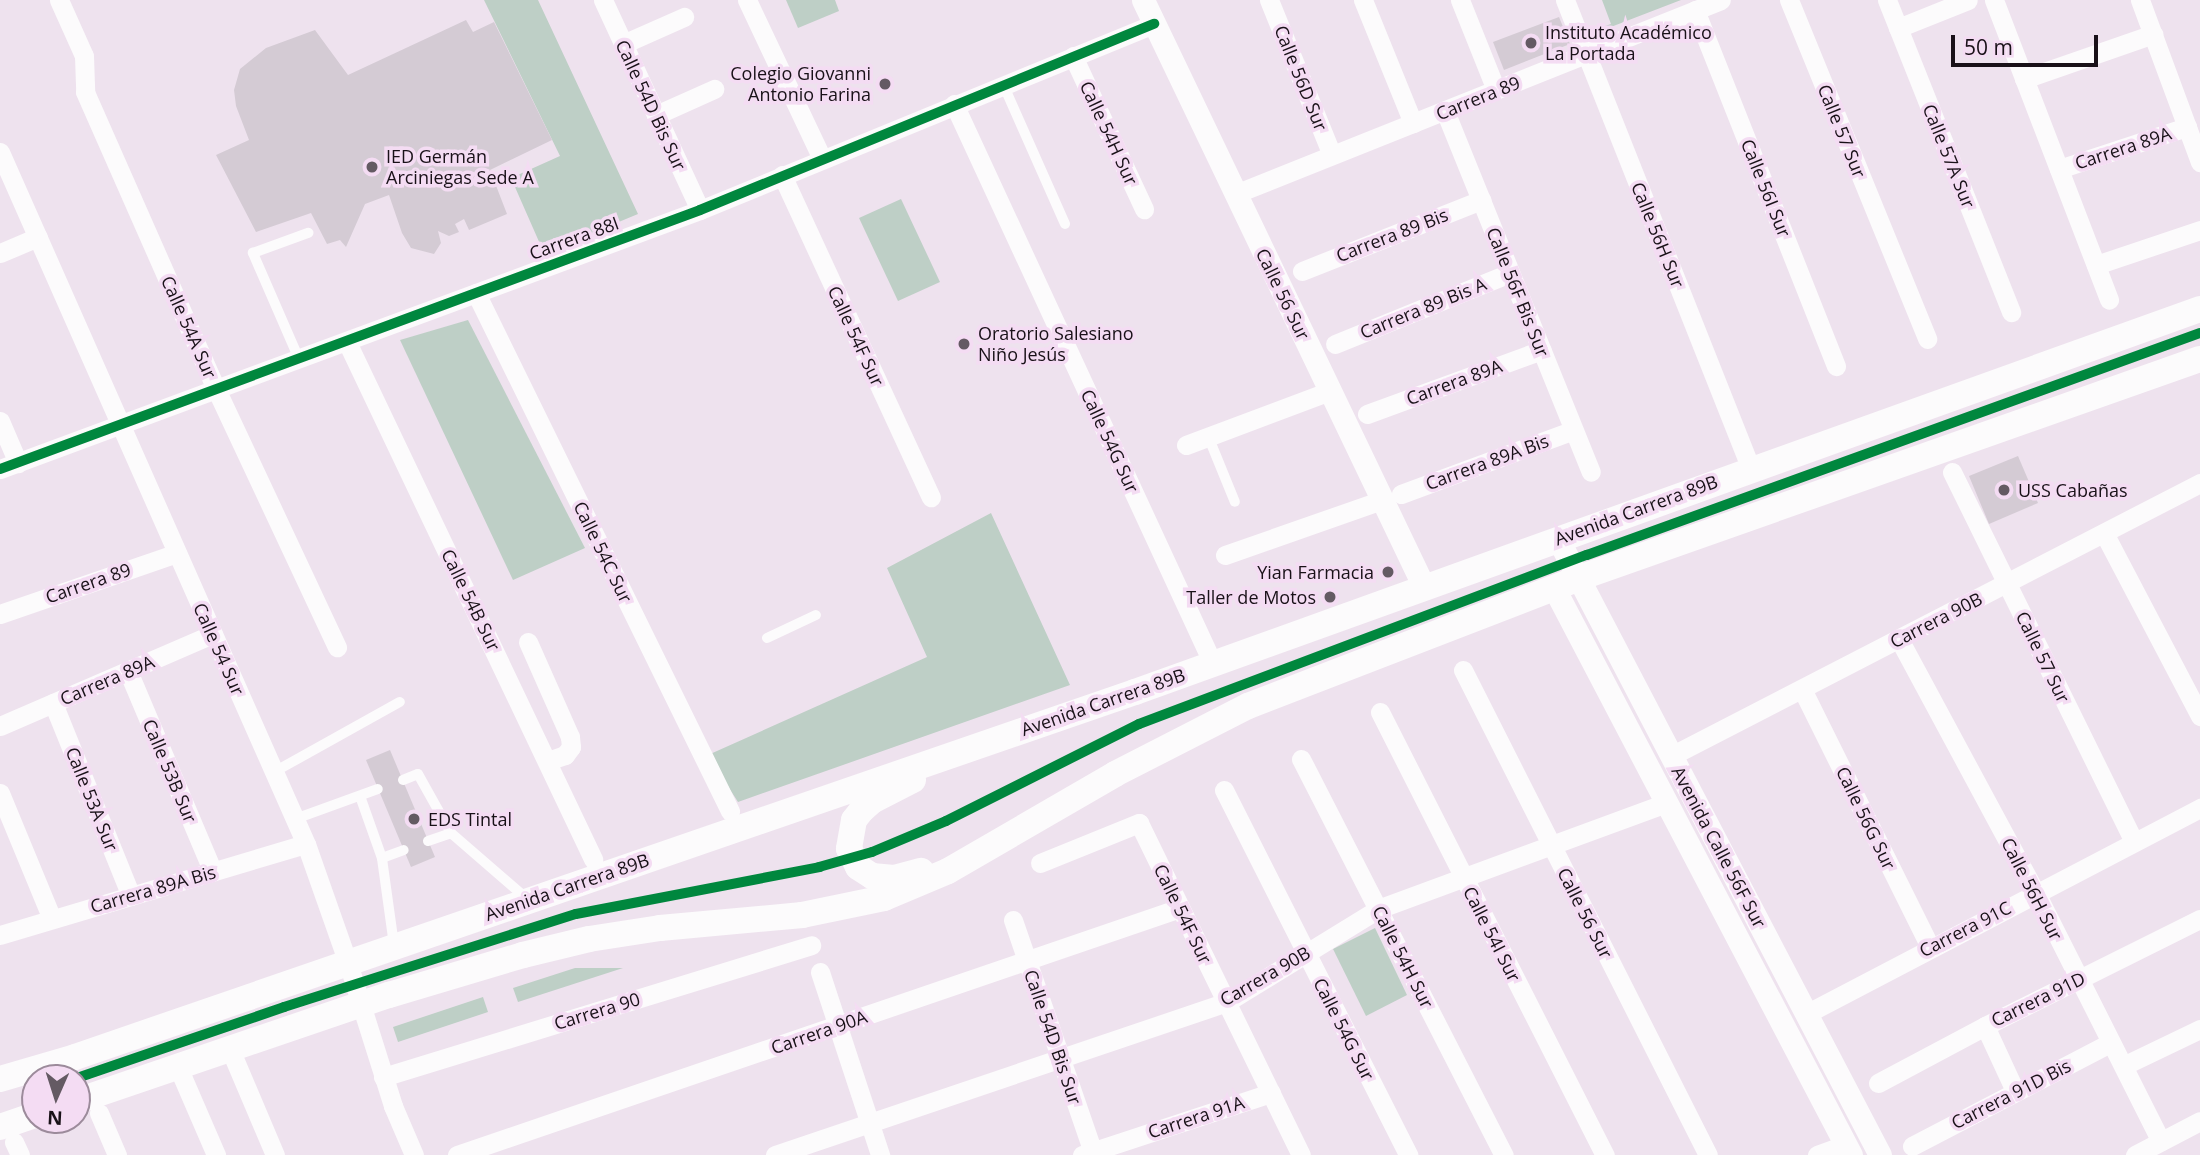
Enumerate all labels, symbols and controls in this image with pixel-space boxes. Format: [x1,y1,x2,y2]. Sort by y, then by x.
scale bar [1955,21,2102,65]
street label: Calle 56D Sur [1270,22,1332,134]
place label: Instituto Académico La Portada [1545,22,1712,64]
text: 50 m [1964,33,2013,61]
marker: Instituto Académico La Portada [1523,35,1539,51]
street label: Calle 54D Bis Sur [611,36,691,174]
place label: Colegio Giovanni Antonio Farina [730,63,871,106]
street label: Carrera 89 [1433,71,1523,125]
marker: Colegio Giovanni Antonio Farina [877,76,893,92]
street label: Calle 54H Sur [1076,78,1142,188]
street label: Calle 57 Sur [1813,81,1871,181]
street label: Calle 57A Sur [1918,101,1980,211]
street label: Carrera 89A [2072,122,2174,174]
street label: Calle 56I Sur [1737,136,1795,240]
place label: IED Germán Arciniegas Sede A [386,146,534,188]
marker: IED Germán Arciniegas Sede A [364,159,380,175]
street label: Calle 56H Sur [1627,179,1689,291]
street label: Carrera 89 Bis [1333,204,1451,266]
street label: Carrera 88I [526,212,622,264]
street label: Calle 56F Bis Sur [1482,224,1554,360]
street label: Calle 56 Sur [1252,245,1314,343]
street label: Calle 54A Sur [157,272,221,382]
street label: Carrera 89 Bis A [1357,273,1489,343]
street label: Calle 54F Sur [823,282,889,390]
place label: Oratorio Salesiano Niño Jesús [978,323,1134,366]
marker: Oratorio Salesiano Niño Jesús [956,336,972,352]
street label: Carrera 89A [1403,355,1505,409]
street label: Calle 54G Sur [1077,386,1143,496]
street label: Carrera 89A Bis [1422,430,1552,494]
street label: Avenida Carrera 89B [1551,470,1721,550]
place label: USS Cabañas [2018,479,2128,501]
marker: USS Cabañas [1996,482,2012,498]
street label: Calle 54C Sur [569,498,637,606]
street label: Calle 54B Sur [437,546,505,654]
street label: Carrera 89 [43,558,133,608]
place label: Yian Farmacia [1257,561,1374,583]
marker: Yian Farmacia [1380,564,1396,580]
place label: Taller de Motos [1186,586,1316,608]
street label: Carrera 90B [1886,588,1986,652]
marker: Taller de Motos [1322,589,1338,605]
street label: Calle 54 Sur [189,600,249,698]
street label: Calle 57 Sur [2012,608,2074,706]
street label: Carrera 89A [57,650,157,710]
street label: Avenida Carrera 89B [1018,664,1188,740]
street label: Calle 53B Sur [138,716,202,826]
street label: Calle 53A Sur [61,744,123,854]
street label: Avenida Calle 56F Sur [1667,763,1771,931]
street label: Calle 56G Sur [1832,763,1900,873]
place label: EDS Tintal [428,808,512,830]
marker: EDS Tintal [406,811,422,827]
street label: Calle 56H Sur [1997,834,2067,944]
street label: Avenida Carrera 89B [482,849,652,925]
street label: Carrera 89A Bis [88,861,218,917]
street label: Calle 54F Sur [1150,861,1216,967]
street label: Calle 56 Sur [1553,864,1617,962]
street label: Calle 54I Sur [1459,883,1525,985]
street label: Carrera 91C [1915,897,2015,961]
street label: Calle 54H Sur [1368,902,1438,1012]
street label: Carrera 90B [1216,942,1314,1010]
street label: Calle 54D Bis Sur [1020,967,1086,1107]
street label: Carrera 91D [1987,967,2089,1031]
street label: Calle 54G Sur [1309,974,1379,1084]
street label: Carrera 90 [551,988,643,1034]
street label: Carrera 90A [768,1005,870,1059]
street label: Carrera 91D Bis [1948,1055,2074,1133]
north arrow [21,1064,91,1134]
street label: Carrera 91A [1145,1091,1247,1143]
text: N [47,1105,63,1131]

